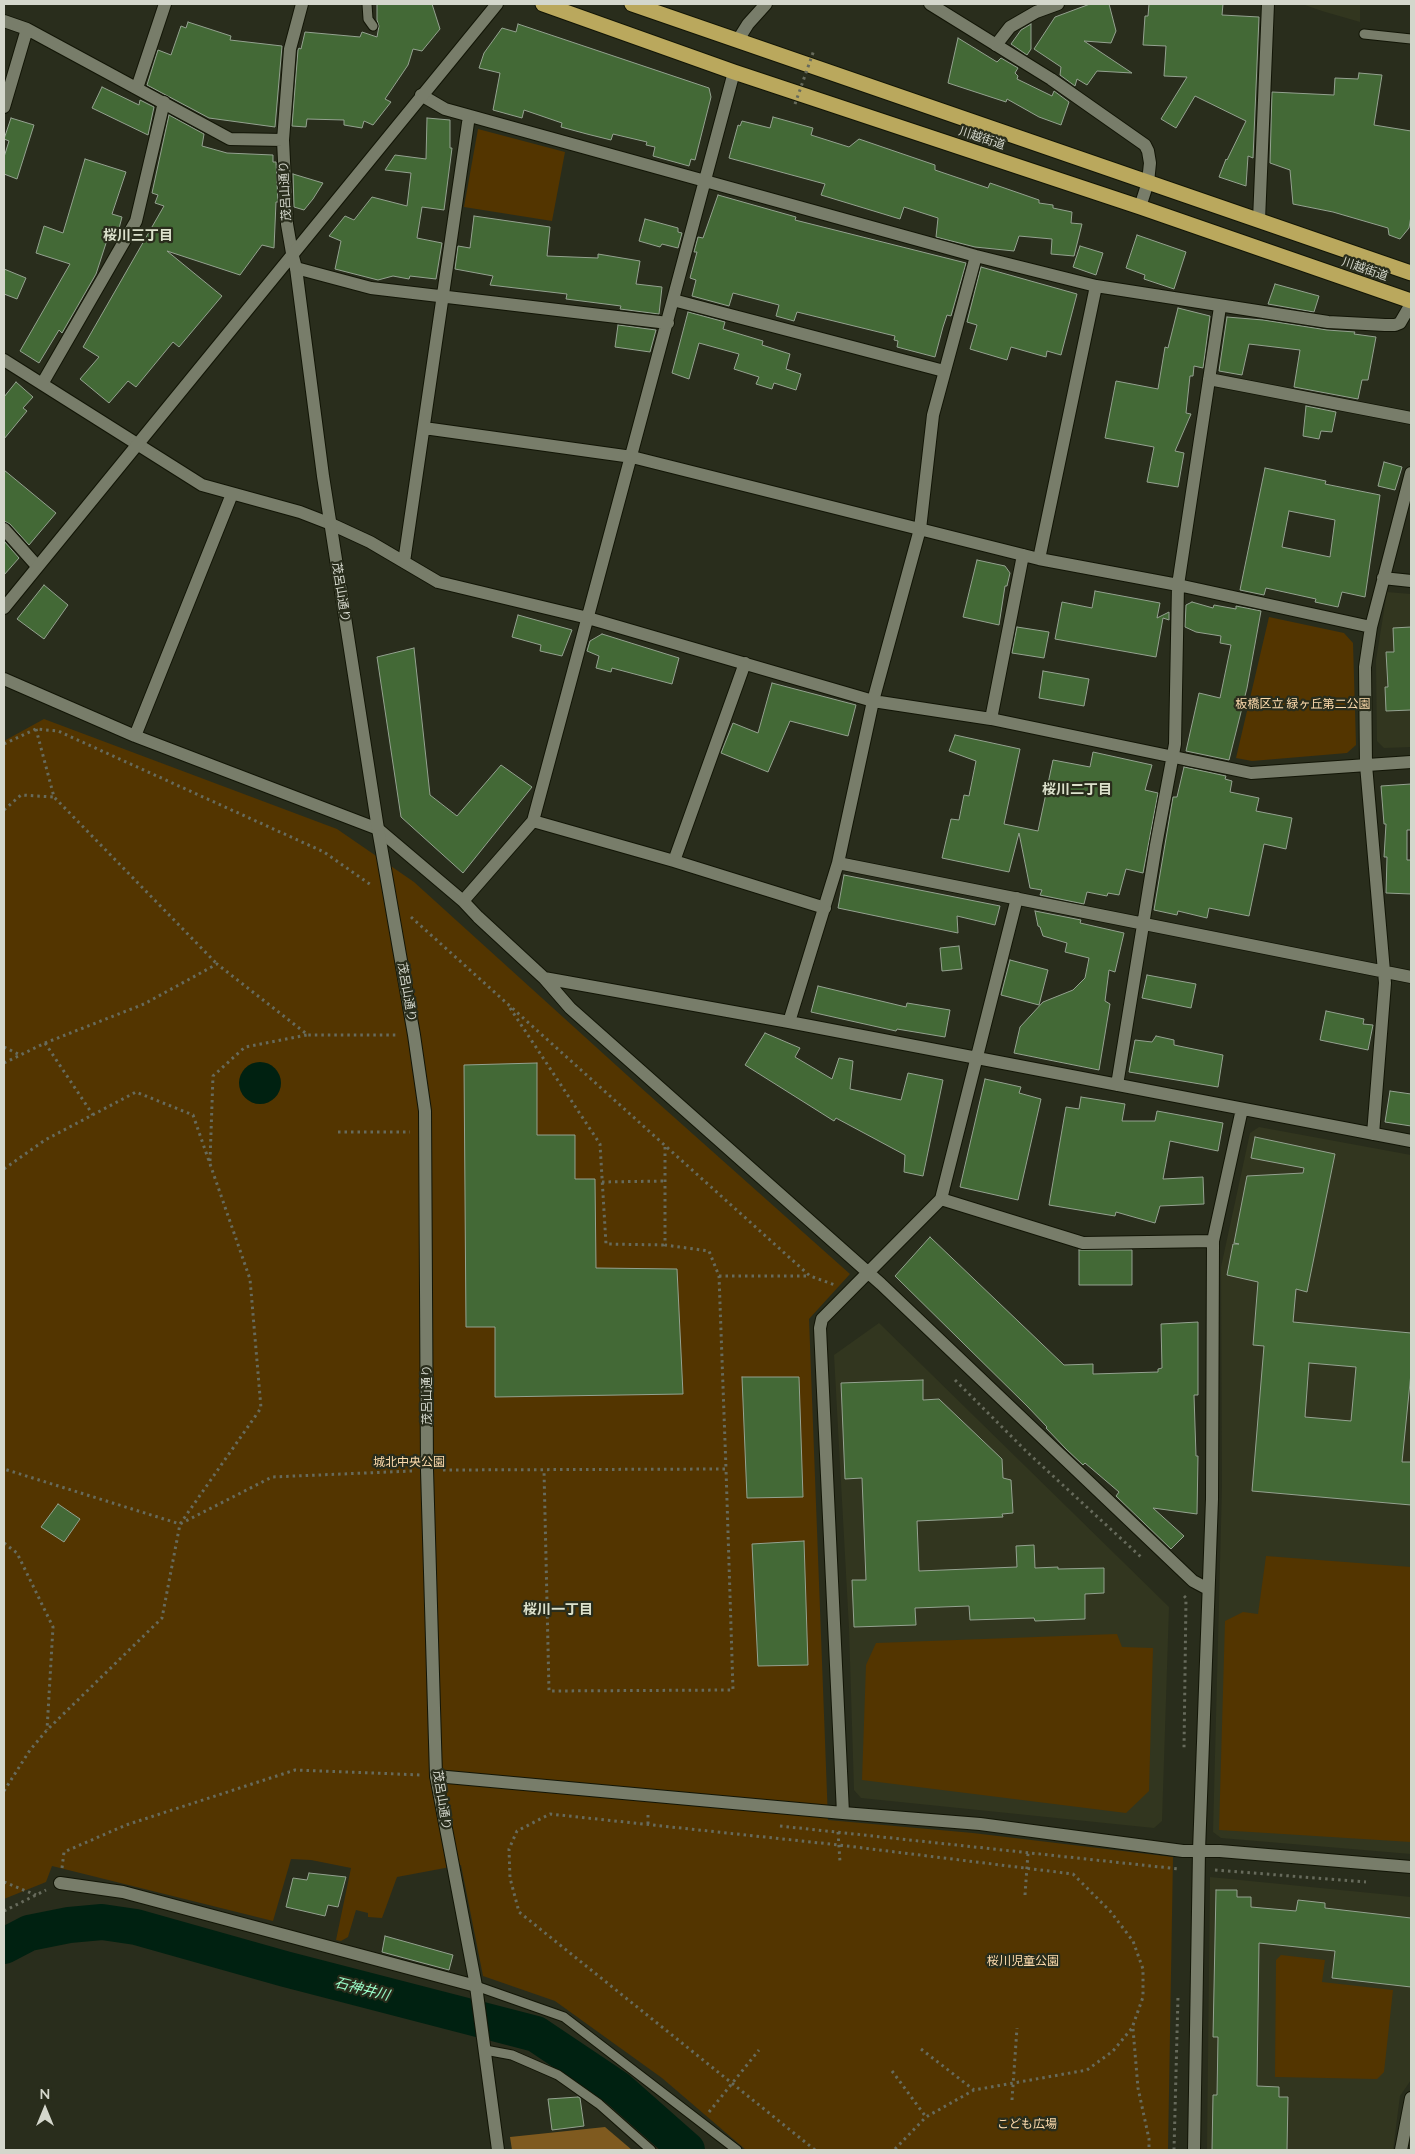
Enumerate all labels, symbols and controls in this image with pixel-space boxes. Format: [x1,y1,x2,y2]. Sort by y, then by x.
street label: 川越街道 [957,124,1007,152]
street label: 茂呂山通り [276,161,294,221]
district label: 桜川三丁目 [103,227,173,243]
street label: 川越街道 [1340,254,1390,284]
street label: 茂呂山通り [329,561,353,623]
park label: 板橋区立 緑ヶ丘第二公園 [1235,697,1371,711]
district label: 桜川二丁目 [1042,781,1112,797]
street label: 茂呂山通り [395,961,419,1023]
street label: 茂呂山通り [420,1365,434,1425]
park label: 城北中央公園 [373,1455,445,1469]
district label: 桜川一丁目 [523,1601,593,1617]
street label: 茂呂山通り [430,1769,454,1831]
park label: 桜川児童公園 [987,1954,1059,1968]
water label: 石神井川 [333,1974,391,2004]
north arrow [20,2084,70,2134]
text: N [40,2085,50,2102]
park label: こども広場 [997,2117,1057,2131]

